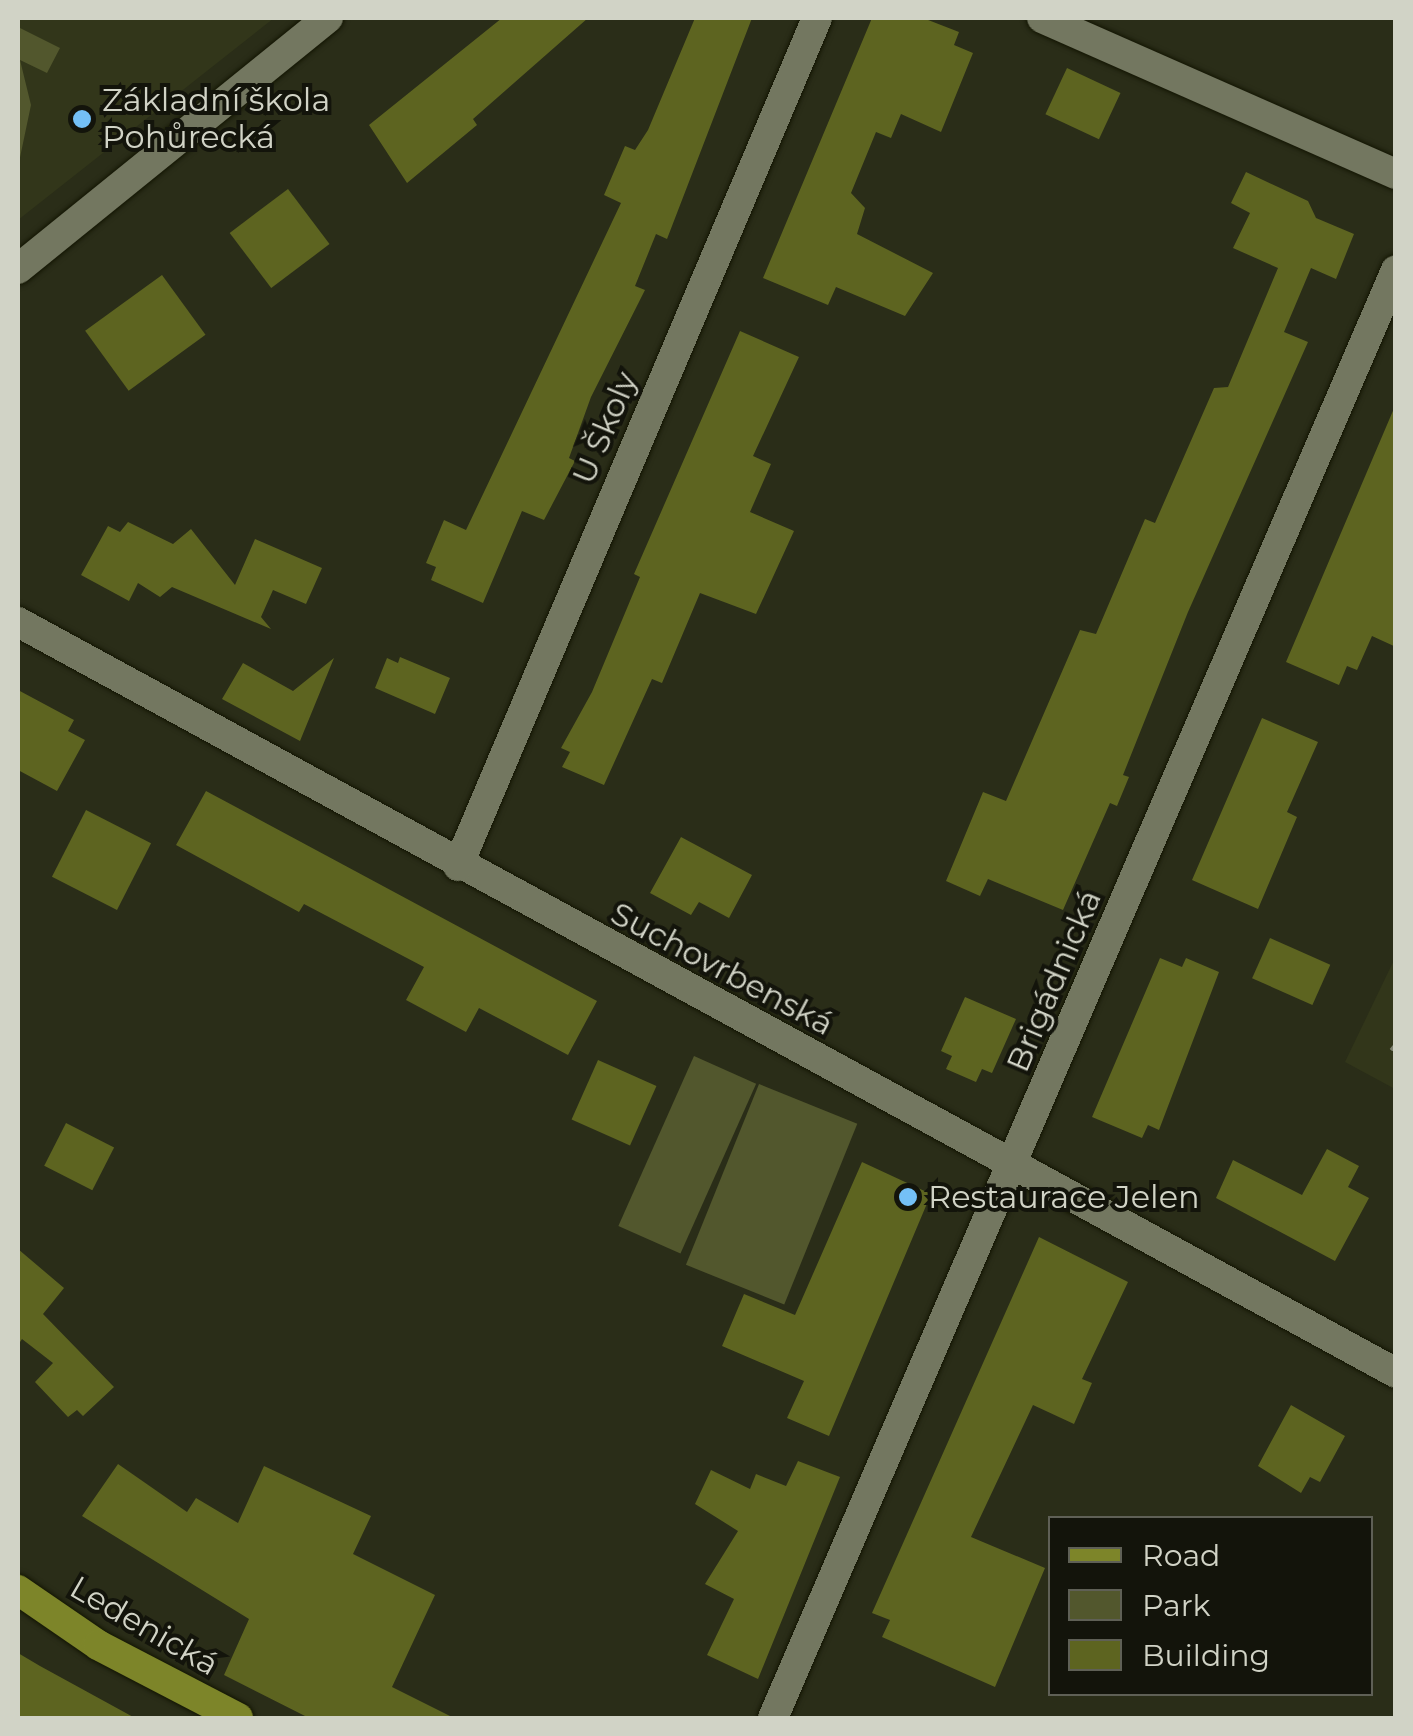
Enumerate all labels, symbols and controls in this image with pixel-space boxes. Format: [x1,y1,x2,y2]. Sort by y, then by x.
place label: Základní škola Pohůrecká [102,82,330,157]
marker: Základní škola Pohůrecká [71,108,93,130]
street label: U Školy [564,366,646,490]
street label: Brigádnická [999,884,1109,1078]
street label: Suchovrbenská [604,894,840,1044]
place label: Restaurace Jelen [928,1178,1200,1216]
marker: Restaurace Jelen [897,1186,919,1208]
legend [1048,1516,1373,1696]
text: Road [1142,1537,1220,1574]
street label: Ledenická [63,1568,225,1684]
text: Park [1142,1587,1211,1624]
text: Building [1142,1637,1270,1674]

